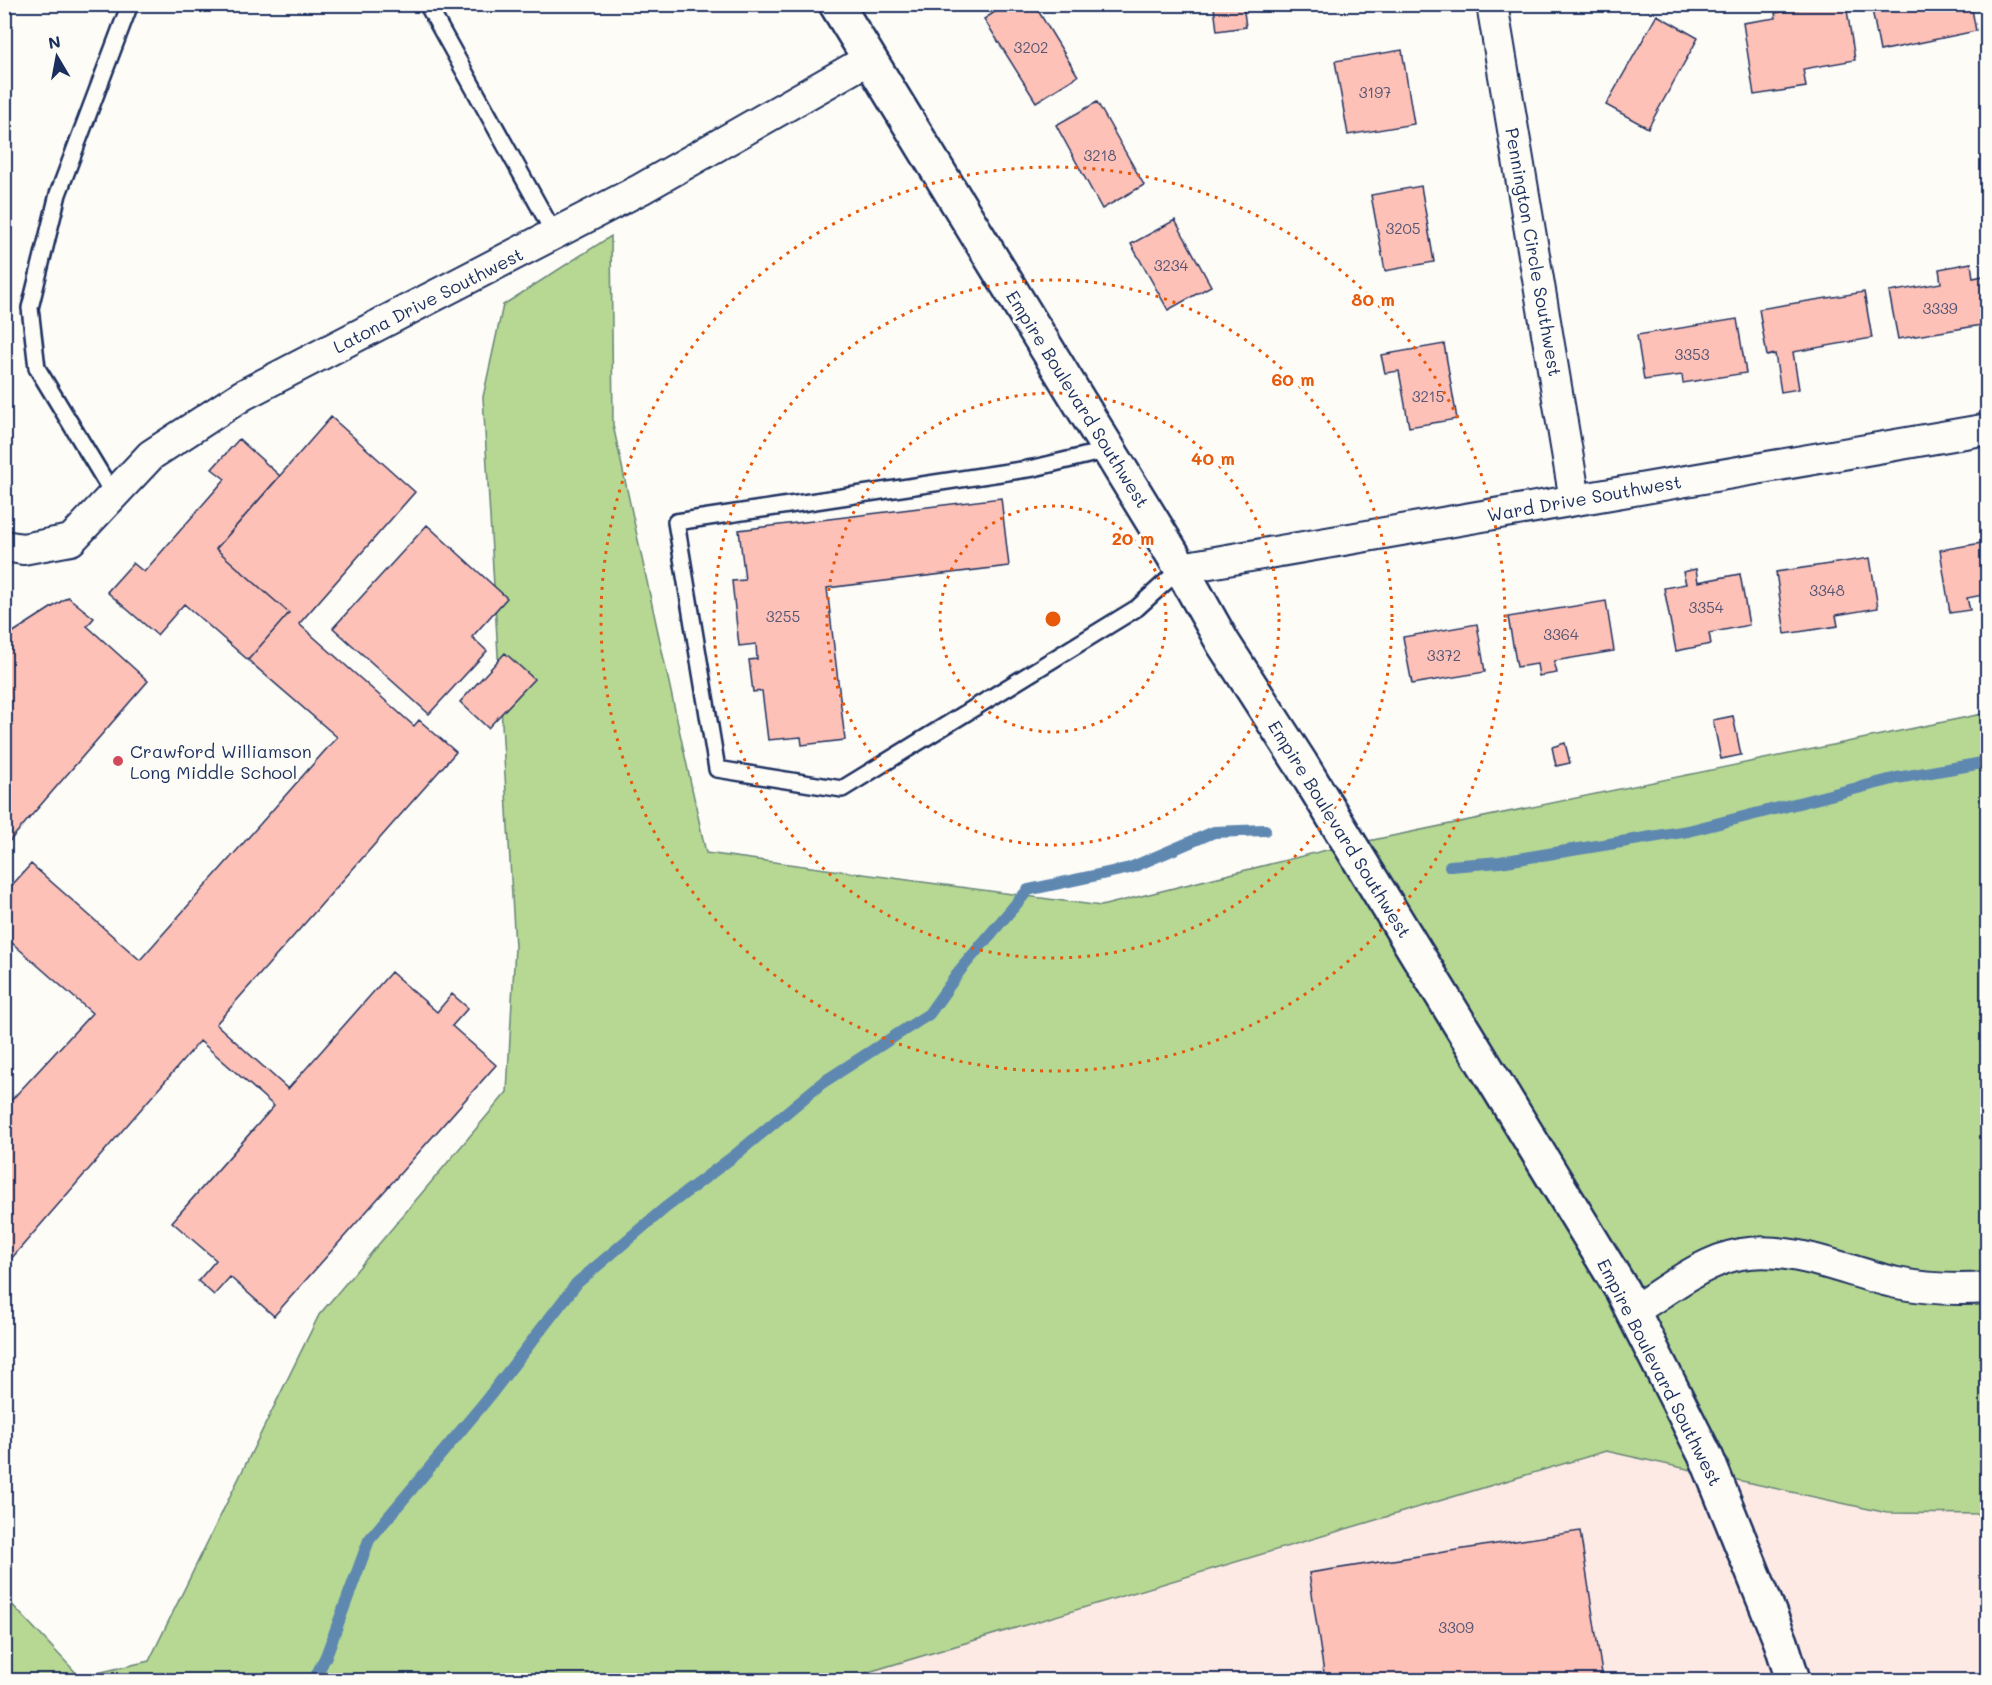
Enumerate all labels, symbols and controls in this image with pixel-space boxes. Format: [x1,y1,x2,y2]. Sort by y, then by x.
north arrow [27,27,87,87]
text: N [46,30,62,53]
house number: 3202 [1014,37,1048,57]
house number: 3197 [1359,82,1391,102]
street label: Pennington Circle Southwest [1500,126,1568,378]
house number: 3218 [1084,145,1116,165]
house number: 3205 [1385,218,1421,238]
street label: Latona Drive Southwest [329,242,527,358]
house number: 3234 [1154,255,1189,275]
street label: Empire Boulevard Southwest [1001,286,1155,512]
text: 80 m [1351,287,1395,311]
house number: 3339 [1922,298,1958,318]
house number: 3353 [1674,344,1710,364]
text: 60 m [1271,367,1315,391]
house number: 3215 [1412,386,1444,406]
text: 40 m [1191,446,1235,470]
street label: Ward Drive Southwest [1485,469,1683,527]
text: 20 m [1112,526,1154,550]
house number: 3348 [1809,580,1845,600]
house number: 3354 [1688,597,1724,617]
house number: 3255 [766,606,800,626]
centre of rings [1043,609,1063,629]
house number: 3364 [1543,624,1579,644]
house number: 3372 [1427,645,1461,665]
street label: Empire Boulevard Southwest [1263,716,1417,942]
place label: Crawford Williamson Long Middle School [130,739,312,784]
marker: Crawford Williamson Long Middle School [111,754,125,768]
street label: Empire Boulevard Southwest [1592,1254,1728,1490]
house number: 3309 [1438,1617,1474,1637]

